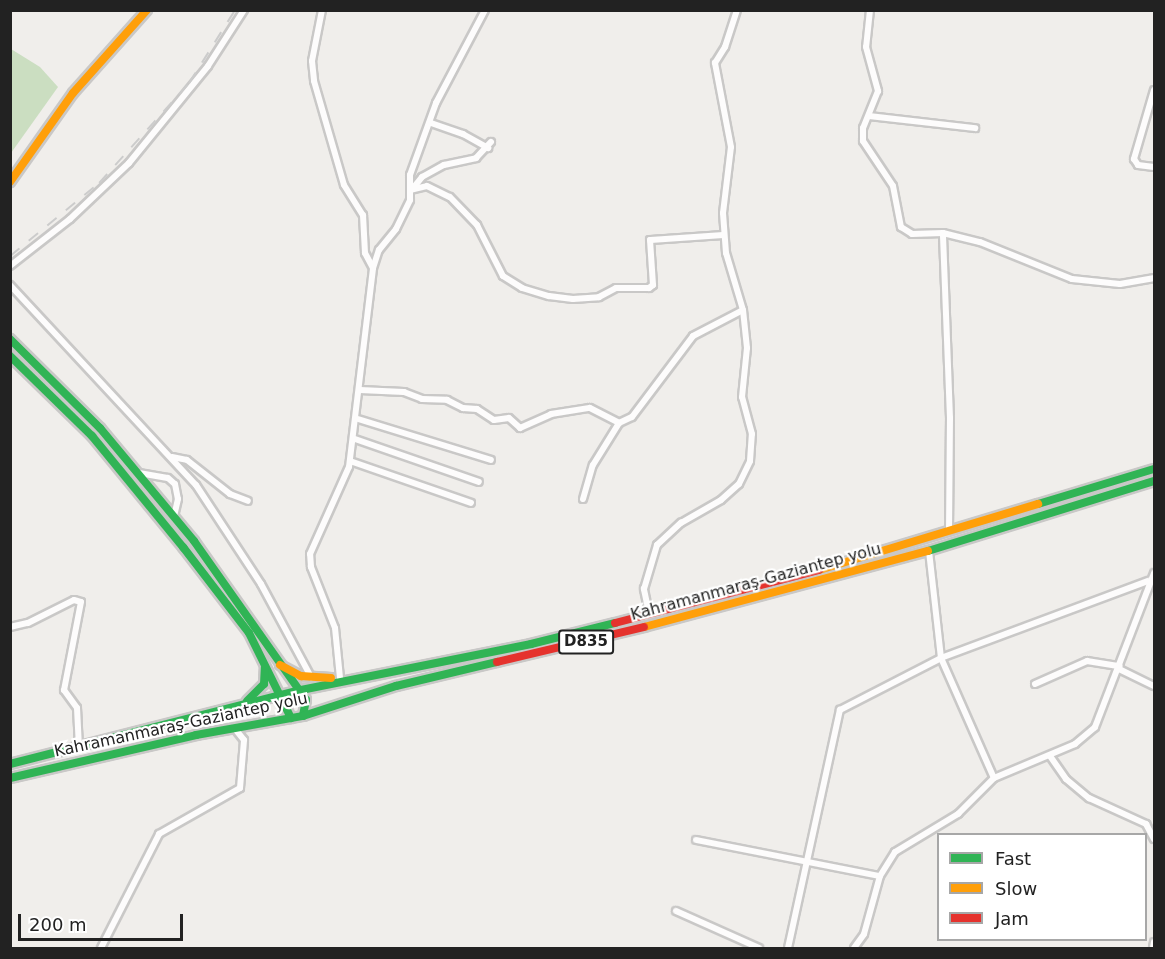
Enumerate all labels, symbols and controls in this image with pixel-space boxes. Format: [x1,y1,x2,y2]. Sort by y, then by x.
street label: Kahramanmaraş-Gaziantep yolu [629,539,883,625]
road number: D835 [558,630,614,654]
street label: Kahramanmaraş-Gaziantep yolu [52,689,310,761]
legend [937,833,1147,941]
text: Fast [995,848,1031,869]
text: Slow [995,878,1037,899]
scale bar [21,902,186,940]
text: Jam [995,908,1029,929]
text: 200 m [29,914,87,935]

